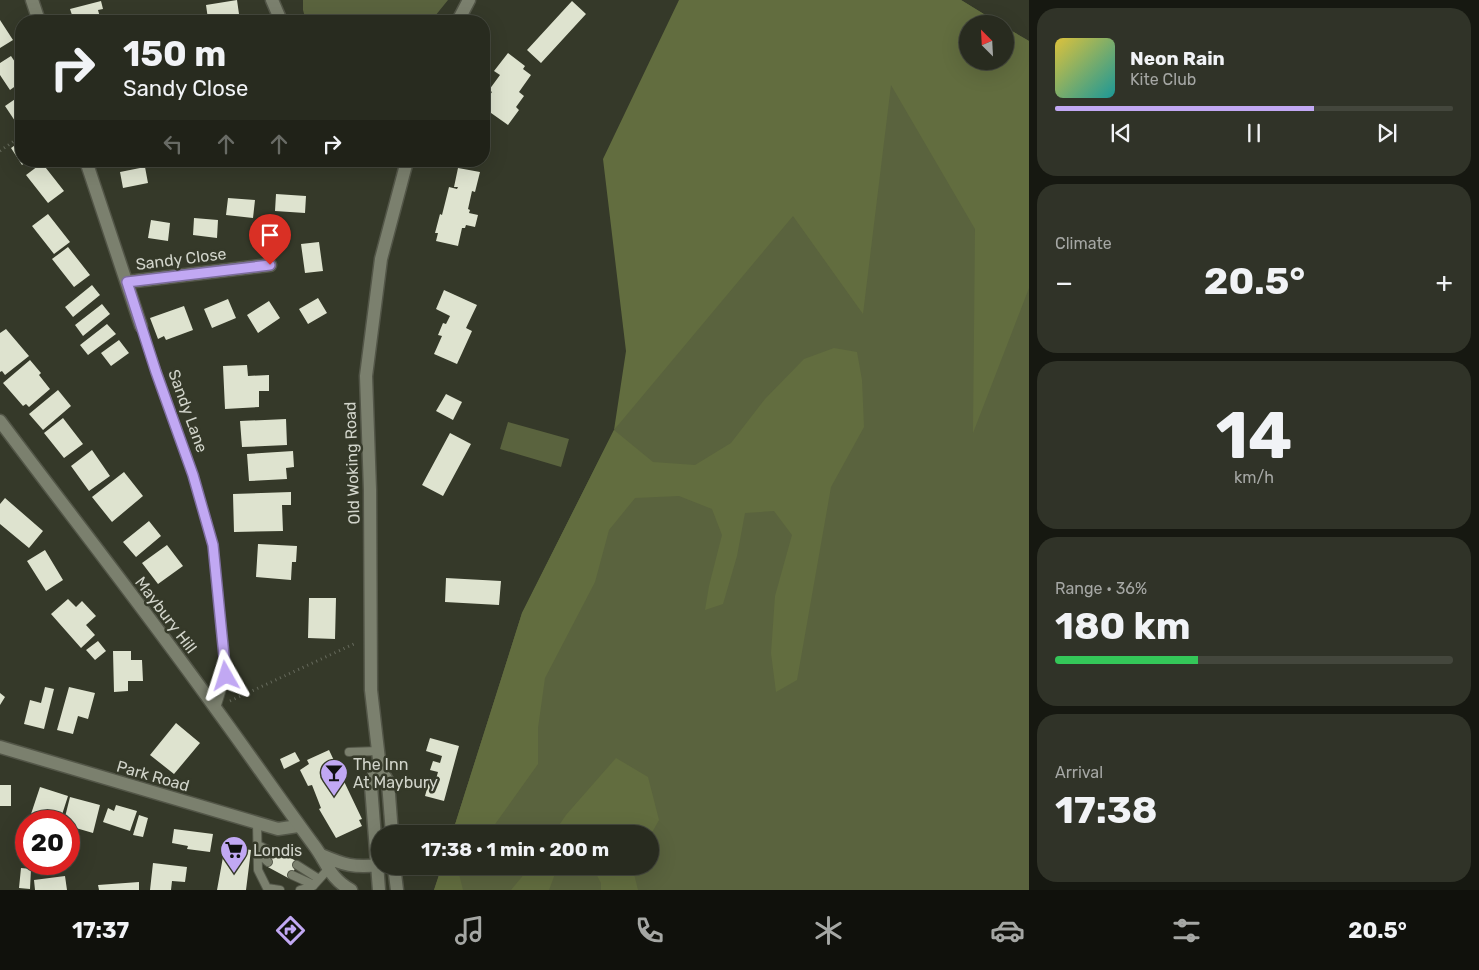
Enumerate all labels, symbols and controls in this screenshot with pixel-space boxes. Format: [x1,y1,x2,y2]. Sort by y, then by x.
north arrow [959,15,1014,70]
map controls [959,15,1014,70]
text: 150 m [123,33,226,75]
icon: right [40,35,105,100]
text: Neon Rain [1130,47,1225,70]
text: Kite Club [1130,70,1196,89]
text: Sandy Close [123,75,248,102]
icon: previous [1107,119,1135,147]
icon: pause [1240,119,1268,147]
icon: next [1373,119,1401,147]
icon: left [159,130,187,158]
icon: ahead [212,130,240,158]
icon: ahead [265,130,293,158]
icon: right [318,130,346,158]
pin [249,214,291,265]
icon: arrive [256,221,284,249]
text: Climate [1055,234,1112,253]
street label: Sandy Close [135,244,227,274]
text: 20.5° [1204,258,1305,304]
text: − [1055,266,1073,299]
text: + [1436,266,1453,299]
street label: Sandy Lane [164,367,212,455]
text: 14 [1216,397,1292,474]
street label: Old Woking Road [340,401,364,525]
text: km/h [1234,468,1274,487]
street label: Maybury Hill [131,573,201,657]
text: Range · 36% [1055,579,1147,598]
text: 180 km [1055,603,1191,649]
position arrow [199,649,251,701]
place label: The Inn At Maybury [353,755,438,792]
street label: Park Road [114,757,192,795]
bar icon: The Inn At Maybury [319,758,349,797]
text: Arrival [1055,763,1103,782]
text: 17:38 [1055,787,1158,833]
speed limit sign: 20 [15,810,80,875]
supermarket icon: Londis [219,835,249,874]
text: 17:38 · 1 min · 200 m [421,838,609,861]
place label: Londis [253,841,302,860]
icon: directions [273,913,308,948]
icon: music [452,913,487,948]
icon: phone [632,913,667,948]
icon: climate [811,913,846,948]
icon: car [990,913,1025,948]
icon: filters [1169,913,1204,948]
text: 17:37 [72,917,129,944]
text: 20.5° [1348,917,1407,944]

